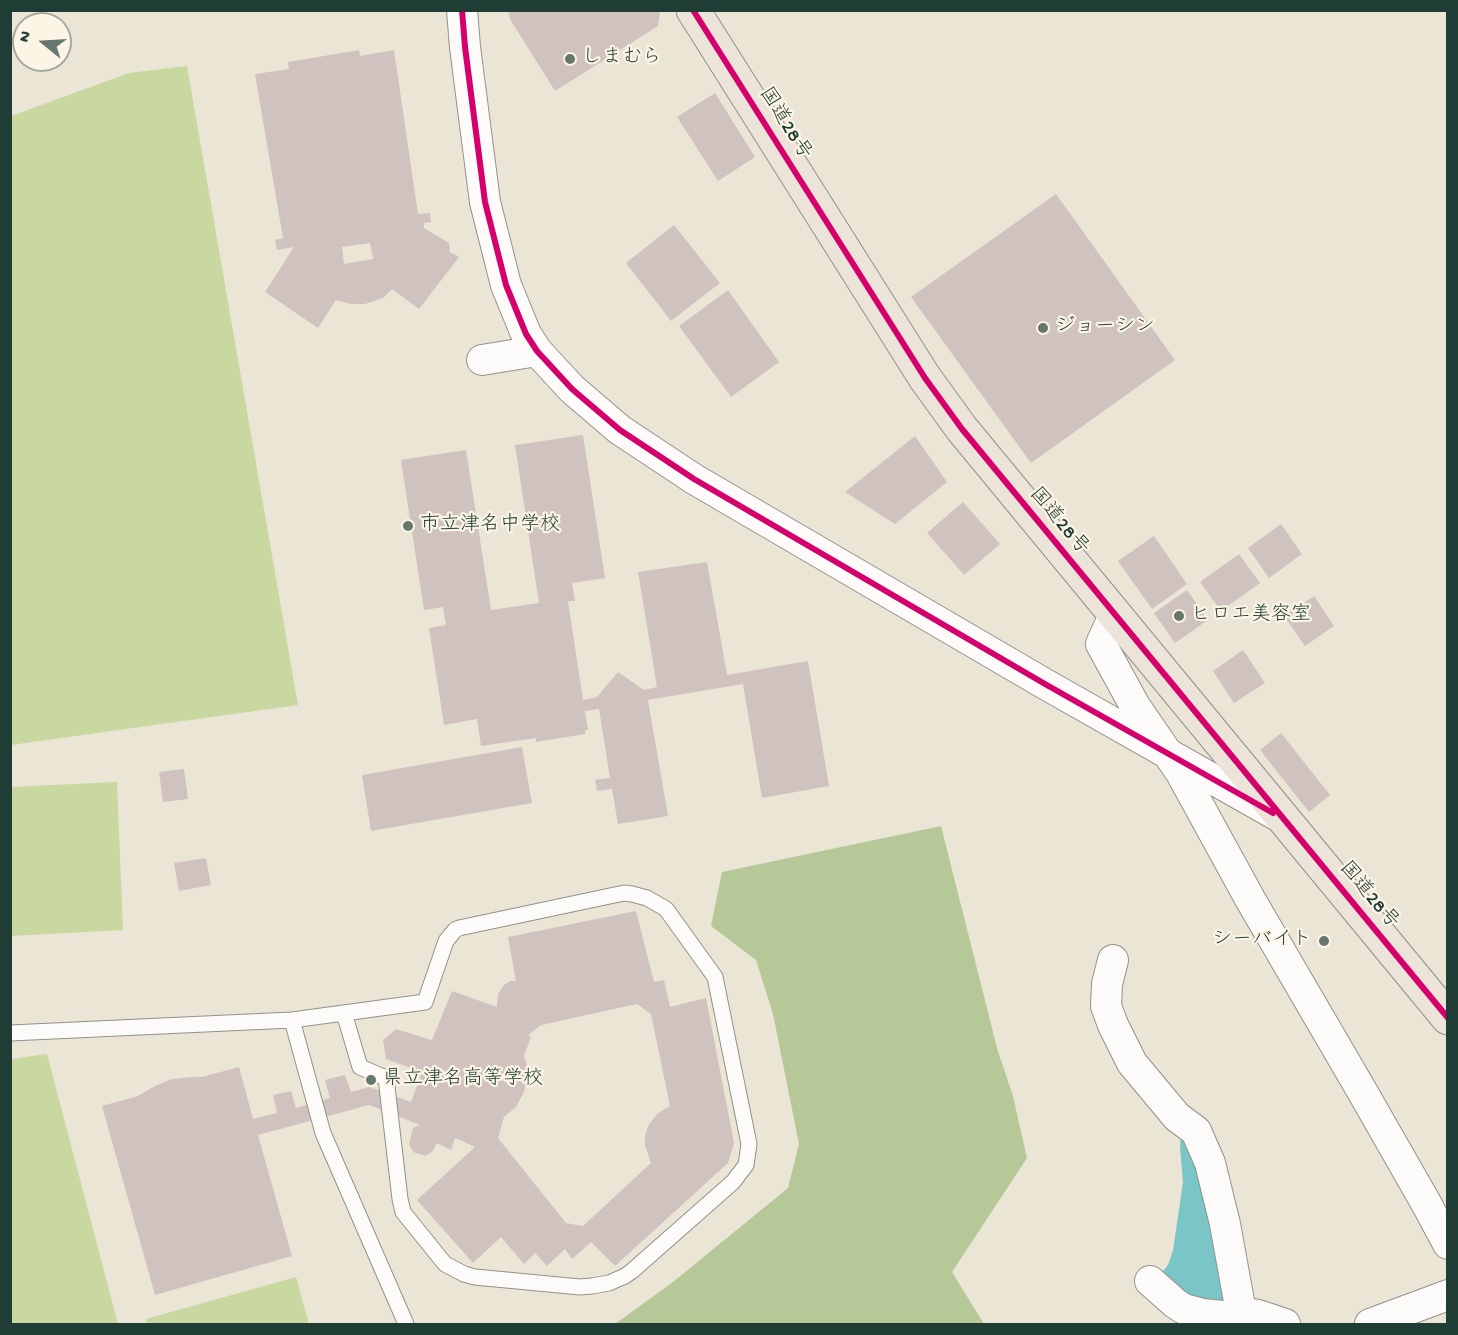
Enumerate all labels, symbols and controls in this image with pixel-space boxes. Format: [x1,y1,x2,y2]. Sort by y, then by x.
north arrow [12,12,72,72]
text: N [16,29,37,45]
place label: しまむら [582,47,662,71]
marker: しまむら [563,52,577,66]
street label: 国道28号 [752,83,816,165]
place label: ジョーシン [1055,316,1155,340]
marker: ジョーシン [1036,321,1050,335]
street label: 国道28号 [1023,483,1093,561]
place label: 市立津名中学校 [420,514,560,538]
marker: 市立津名中学校 [401,519,415,533]
place label: ヒロエ美容室 [1191,604,1311,628]
marker: ヒロエ美容室 [1172,609,1186,623]
street label: 国道28号 [1333,857,1403,935]
place label: シーバイト [1212,929,1312,953]
marker: シーバイト [1317,934,1331,948]
place label: 県立津名高等学校 [383,1068,543,1092]
marker: 県立津名高等学校 [364,1073,378,1087]

